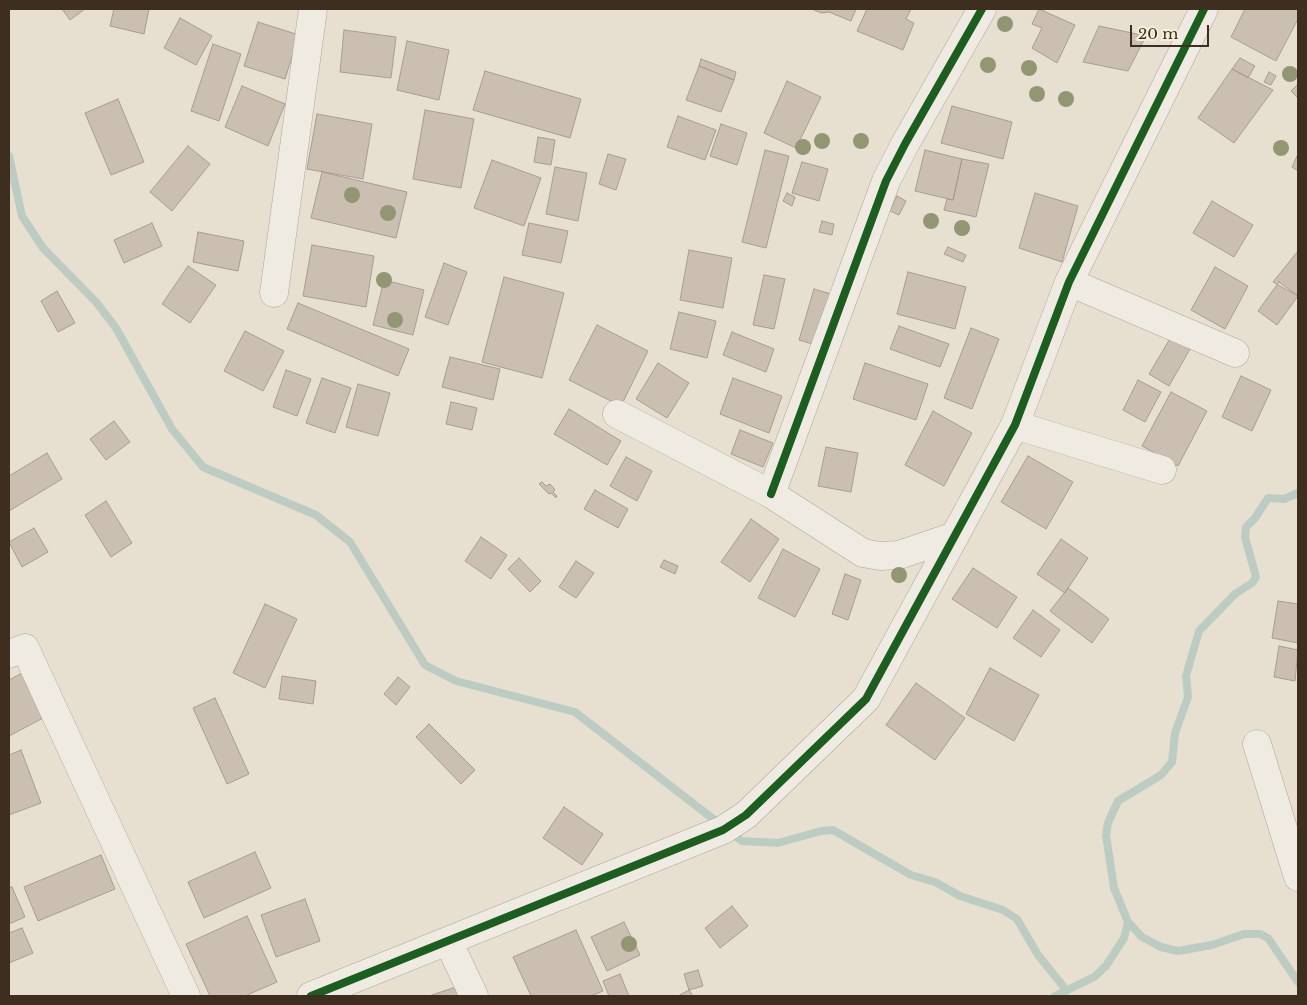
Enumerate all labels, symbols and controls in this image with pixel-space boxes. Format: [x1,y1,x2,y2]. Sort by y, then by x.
scale bar [1132,15,1211,47]
text: 20 m [1138,24,1178,43]

